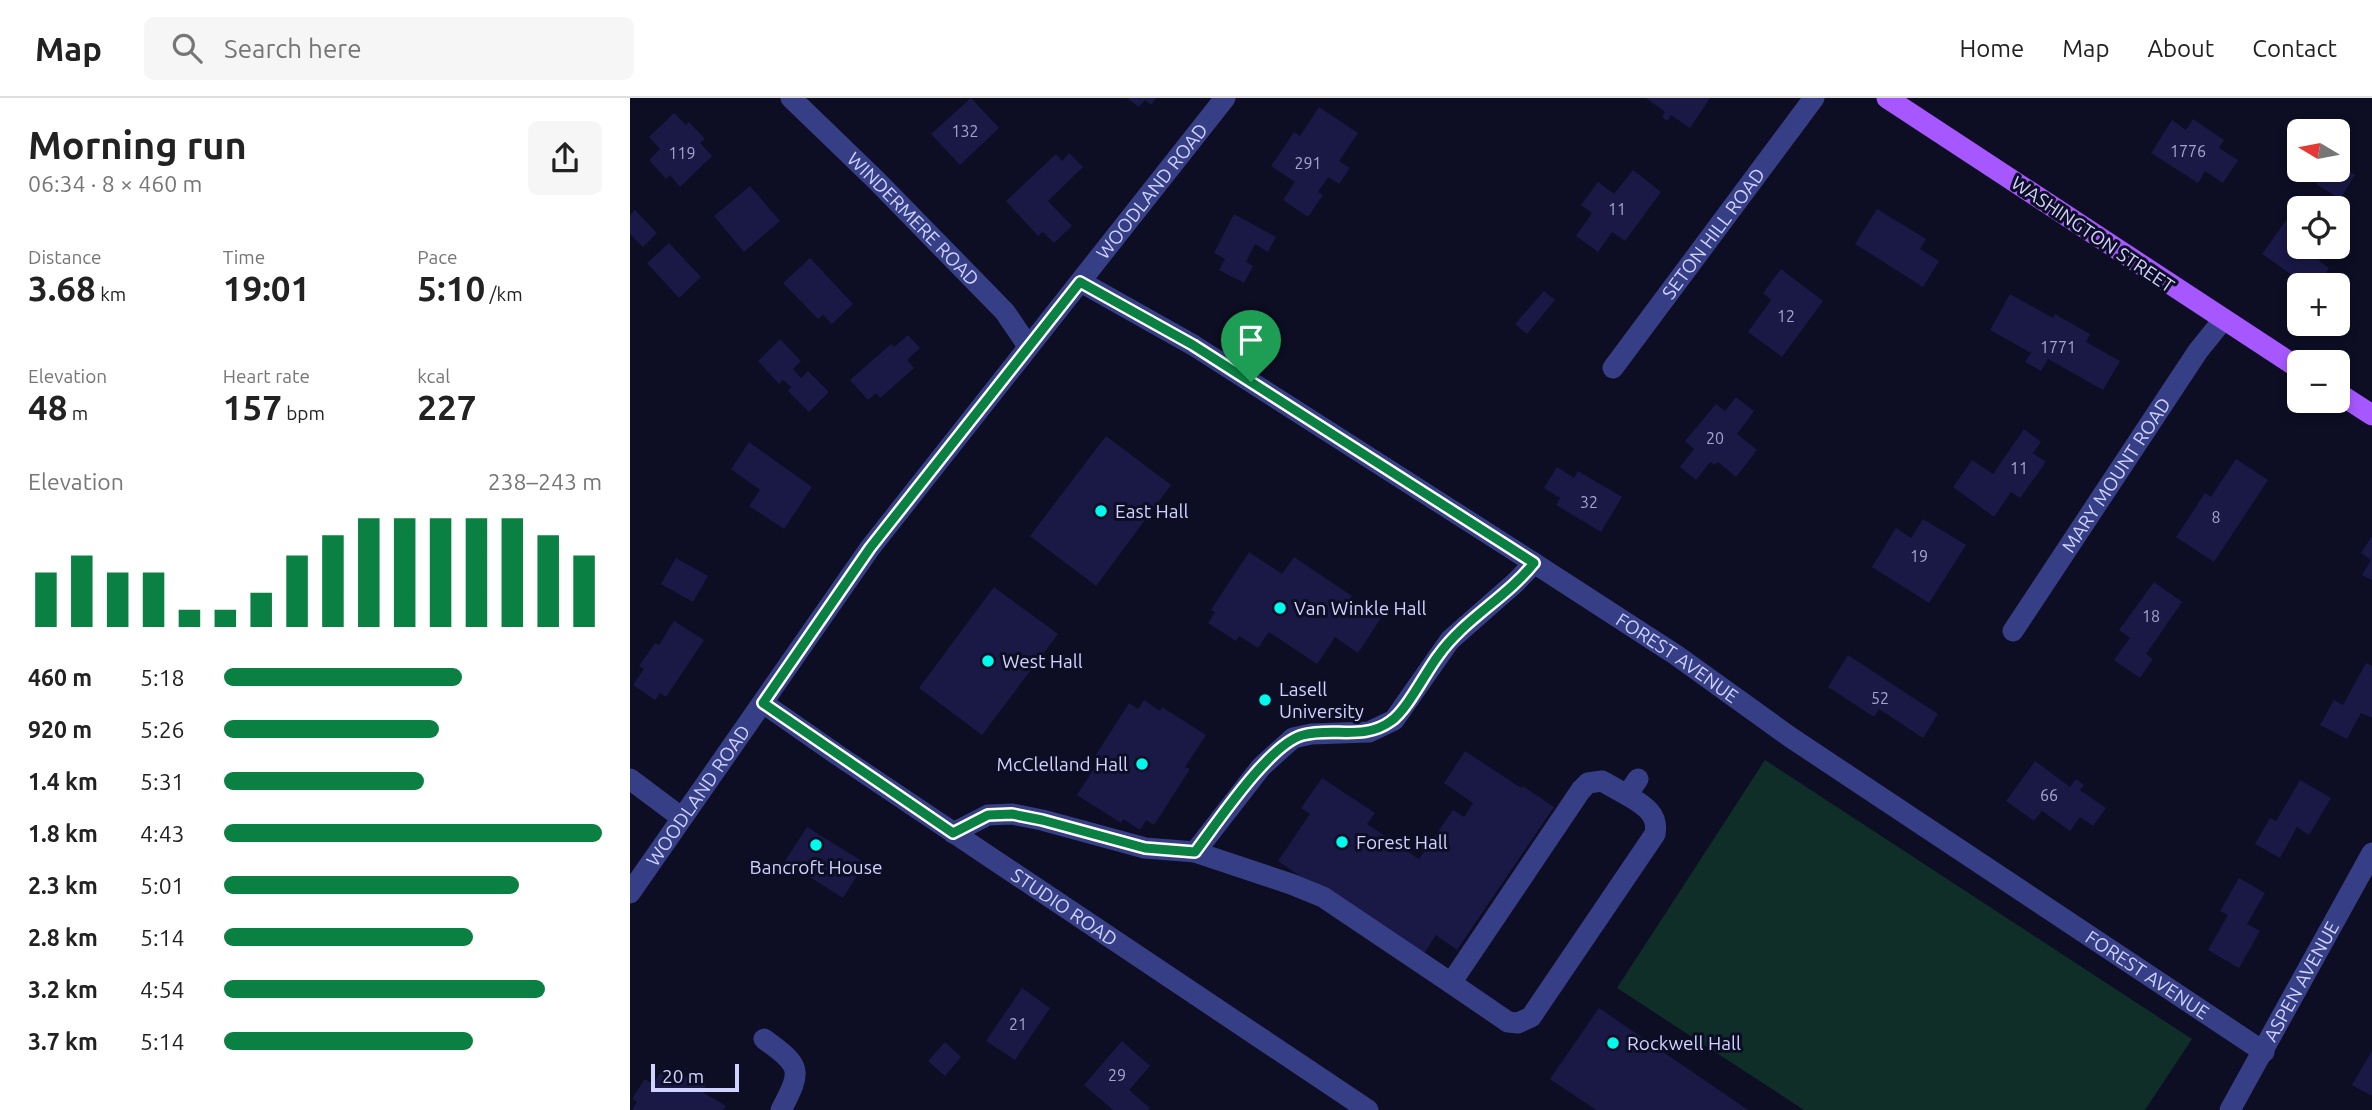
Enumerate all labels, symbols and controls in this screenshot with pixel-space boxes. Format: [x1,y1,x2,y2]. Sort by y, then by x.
search box [144,17,634,80]
icon: search [168,29,206,67]
text: Map [35,30,102,67]
text: Search here [224,34,362,63]
text: Home [1959,35,2024,62]
text: Map [2062,35,2109,62]
text: About [2147,35,2214,62]
text: Contact [2252,35,2337,62]
street label: WOODLAND ROAD [1091,119,1212,263]
north arrow [2287,119,2350,182]
map controls [2287,119,2350,413]
button: share [528,121,602,195]
house number: 132 [951,122,979,140]
text: Morning run [28,124,247,166]
house number: 1776 [2170,142,2206,160]
house number: 119 [668,144,696,162]
street label: WINDERMERE ROAD [843,148,984,290]
house number: 291 [1294,154,1322,172]
street label: SETON HILL ROAD [1657,163,1769,303]
text: 06:34 · 8 × 460 m [28,171,202,196]
street label: WASHINGTON STREET [2008,171,2179,297]
button: locate [2287,196,2350,259]
house number: 11 [1608,200,1626,218]
text: Distance [28,246,102,268]
text: Time [223,246,265,268]
text: Pace [417,246,458,268]
text: 3.68 [28,268,96,308]
text: 19:01 [223,268,310,308]
text: 5:10 [417,268,485,308]
button: + [2287,273,2350,336]
text: km [96,283,126,305]
text: /km [485,283,523,305]
house number: 12 [1777,307,1795,325]
pin [1221,310,1281,382]
icon: arrive [1232,321,1270,359]
house number: 1771 [2040,338,2076,356]
button: − [2287,350,2350,413]
text: Elevation [28,365,107,387]
text: Heart rate [223,365,310,387]
text: kcal [417,365,450,387]
text: 48 [28,387,67,427]
text: 157 [223,387,282,427]
text: 227 [417,387,477,427]
street label: MARY MOUNT ROAD [2057,393,2175,556]
text: m [67,402,88,424]
text: bpm [282,402,325,424]
house number: 20 [1706,429,1724,447]
house number: 11 [2010,459,2028,477]
text: Elevation [28,469,124,494]
text: 238–243 m [488,469,602,494]
house number: 32 [1580,493,1598,511]
place label: East Hall [1115,500,1188,522]
marker: East Hall [1093,503,1109,519]
house number: 8 [2211,508,2221,526]
house number: 19 [1910,547,1928,565]
place label: Van Winkle Hall [1294,597,1427,619]
marker: Van Winkle Hall [1272,600,1288,616]
house number: 18 [2142,607,2160,625]
street label: FOREST AVENUE [1612,608,1743,707]
place label: West Hall [1002,650,1083,672]
marker: West Hall [980,653,996,669]
text: 460 m [28,665,92,690]
text: 5:18 [140,665,185,690]
place label: Lasell University [1279,678,1364,722]
house number: 52 [1871,689,1889,707]
marker: Lasell University [1257,692,1273,708]
text: 920 m [28,717,92,742]
text: 5:26 [140,717,185,742]
street label: WOODLAND ROAD [641,721,755,870]
place label: McClelland Hall [997,753,1128,775]
marker: McClelland Hall [1134,756,1150,772]
text: 1.4 km [28,769,98,794]
text: 5:31 [140,769,185,794]
house number: 66 [2040,786,2058,804]
text: 1.8 km [28,821,98,846]
text: 4:43 [140,821,185,846]
place label: Forest Hall [1356,831,1448,853]
marker: Forest Hall [1334,834,1350,850]
marker: Bancroft House [808,837,824,853]
place label: Bancroft House [750,856,882,878]
street label: STUDIO ROAD [1007,864,1122,950]
text: 2.3 km [28,873,98,898]
text: 5:01 [140,873,185,898]
street label: ASPEN AVENUE [2259,917,2343,1045]
text: 2.8 km [28,925,98,950]
text: 5:14 [140,925,185,950]
street label: FOREST AVENUE [2082,926,2213,1023]
text: 3.2 km [28,977,98,1002]
text: 4:54 [140,977,185,1002]
house number: 21 [1009,1015,1027,1033]
text: 3.7 km [28,1029,98,1054]
text: 5:14 [140,1029,185,1054]
place label: Rockwell Hall [1627,1032,1741,1054]
marker: Rockwell Hall [1605,1035,1621,1051]
scale bar [651,1061,738,1093]
text: 20 m [662,1065,704,1087]
house number: 29 [1108,1066,1126,1084]

